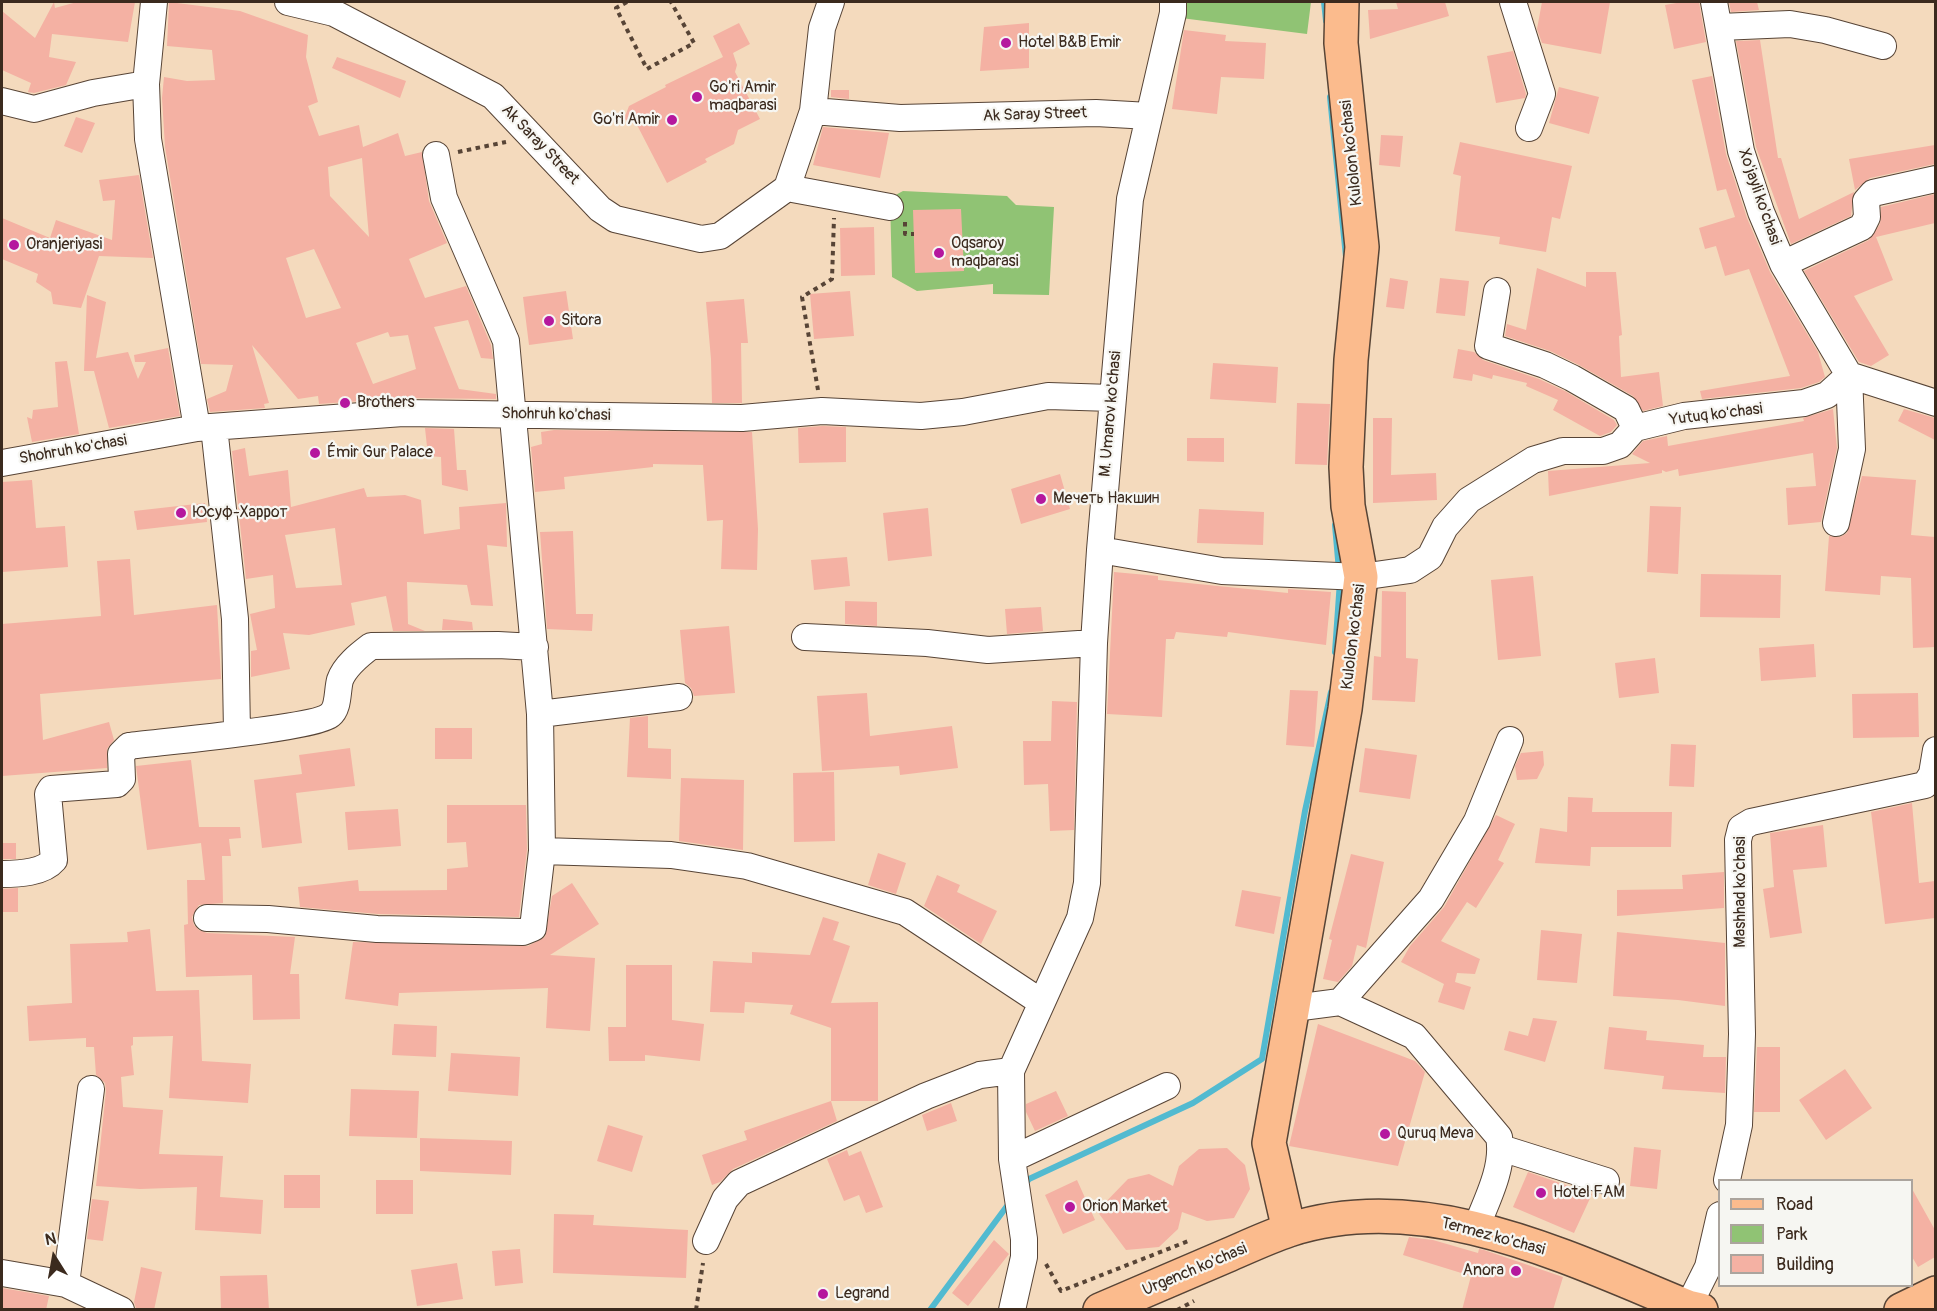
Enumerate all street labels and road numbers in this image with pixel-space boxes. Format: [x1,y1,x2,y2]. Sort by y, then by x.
street label: Kulolon ko'chasi [1337,99,1367,207]
street label: Ak Saray Street [497,101,583,189]
street label: Ak Saray Street [983,104,1087,126]
street label: Xo'jayli ko'chasi [1734,146,1784,248]
street label: M. Umarov ko'chasi [1096,350,1126,478]
street label: Yutuq ko'chasi [1668,400,1764,430]
street label: Shohruh ko'chasi [501,404,611,426]
street label: Shohruh ko'chasi [18,431,128,469]
street label: Kulolon ko'chasi [1338,583,1370,691]
street label: Mashhad ko'chasi [1731,836,1751,948]
street label: Termez ko'chasi [1439,1214,1547,1260]
street label: Urgench ko'chasi [1140,1239,1250,1301]

